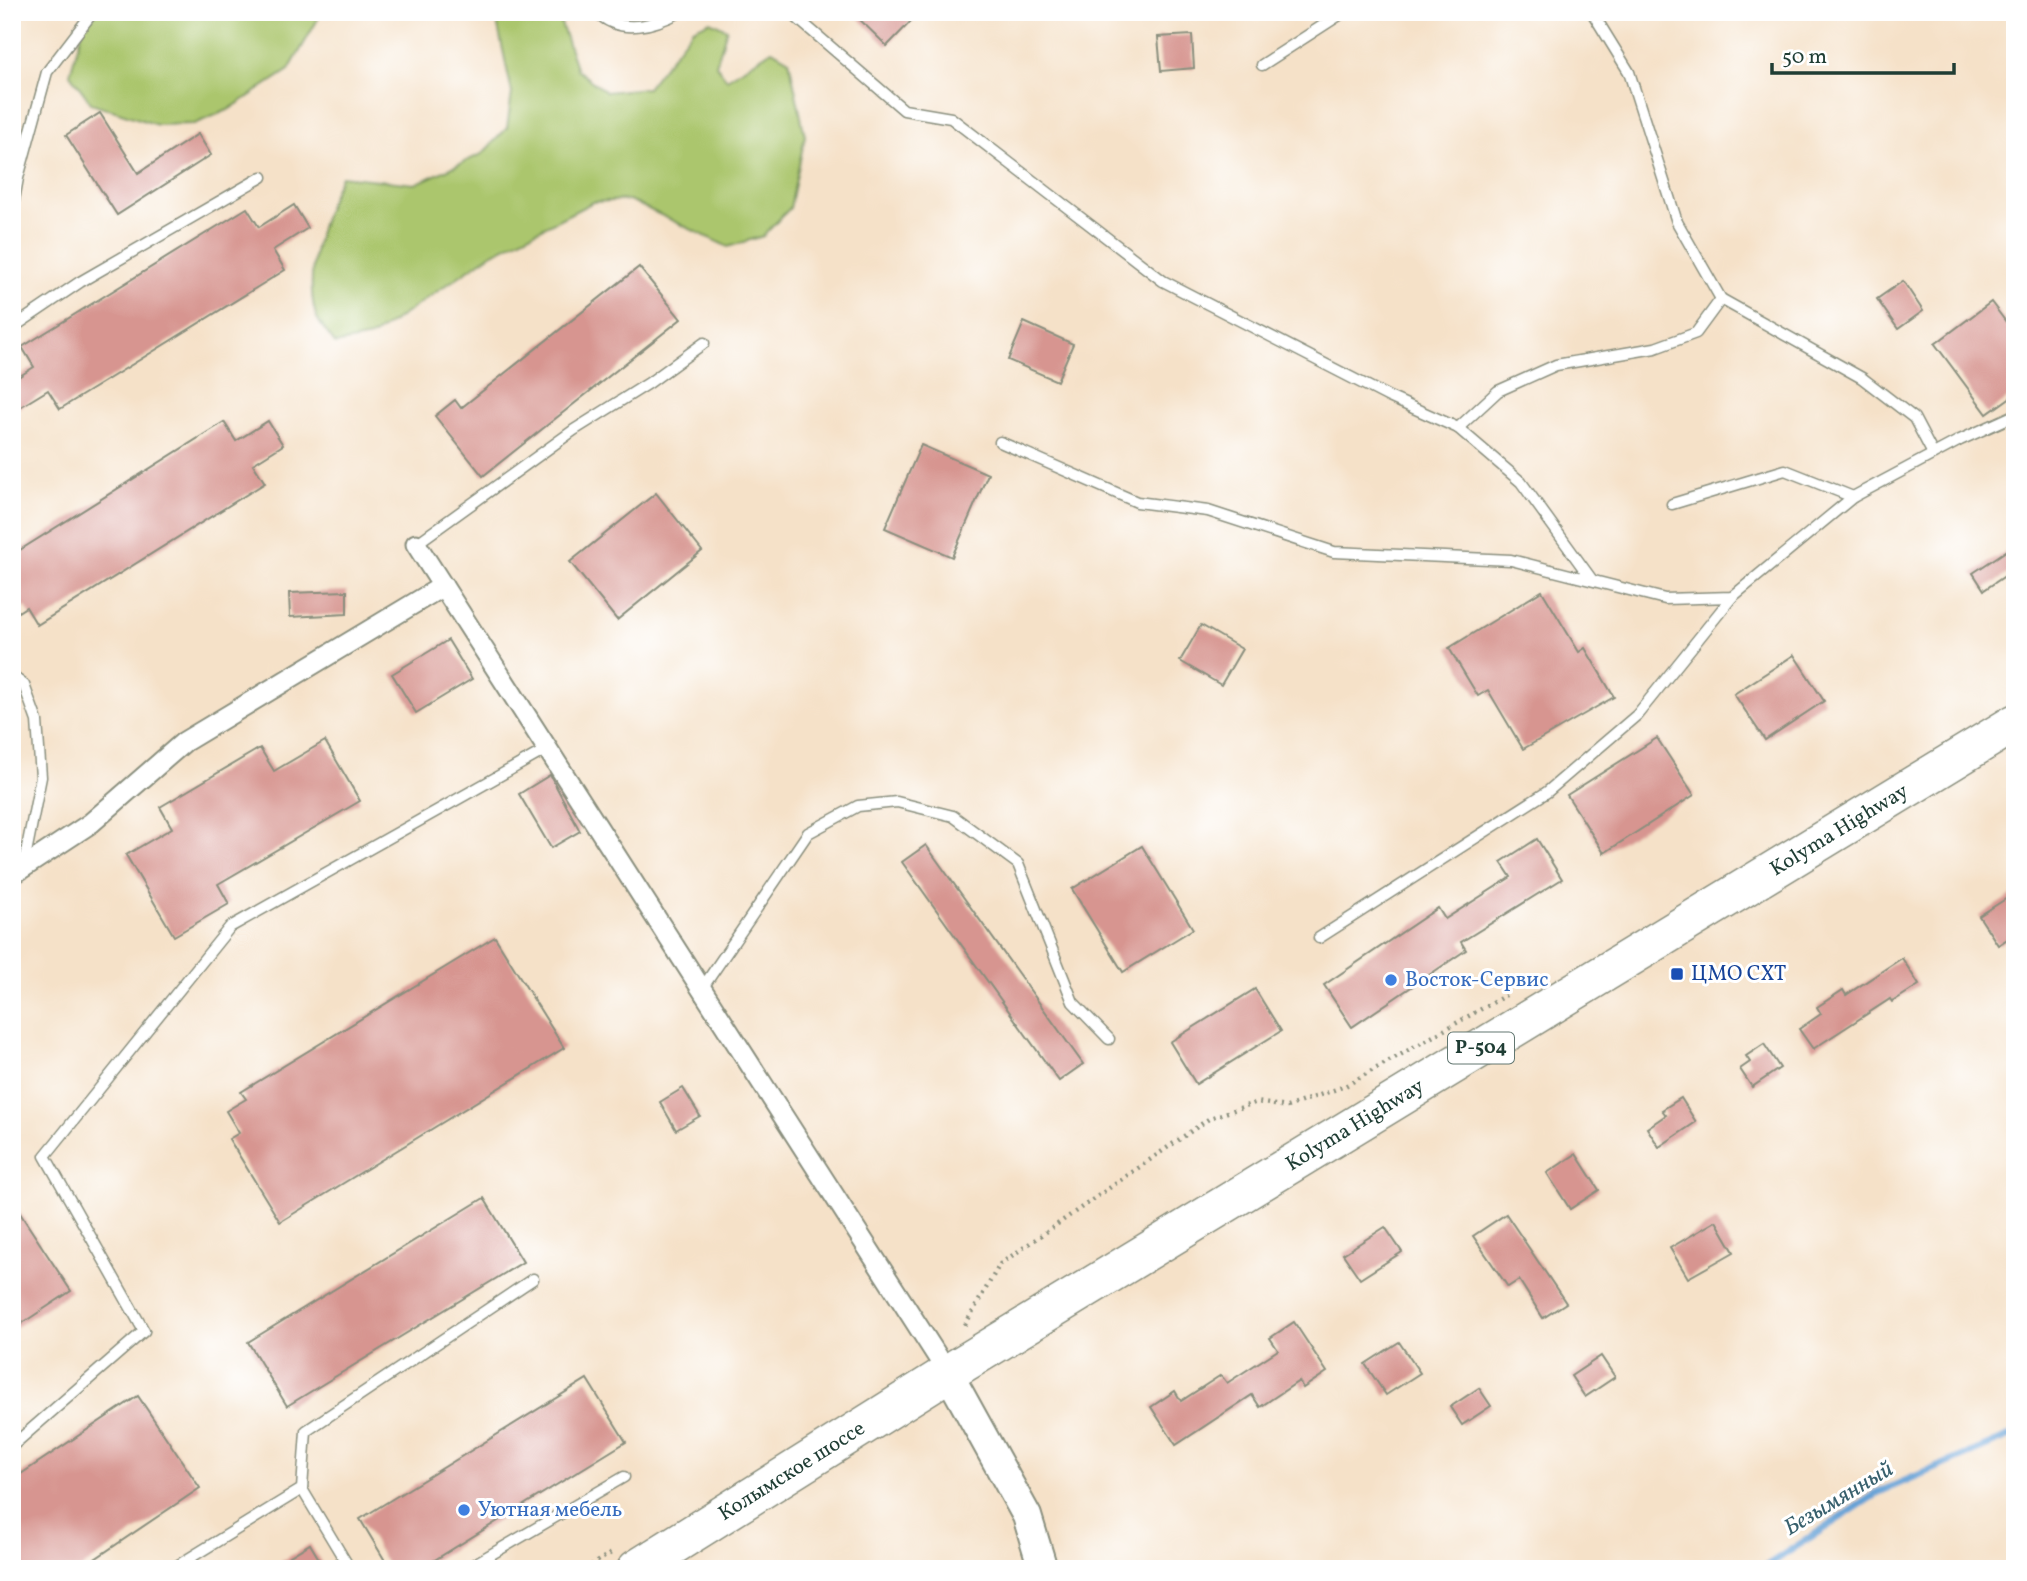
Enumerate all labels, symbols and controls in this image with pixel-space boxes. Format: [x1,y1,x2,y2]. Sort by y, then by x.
scale bar [1772,32,1954,76]
text: 50 m [1782,43,1827,72]
street label: Kolyma Highway [1764,776,1914,883]
place label: ЦМО СХТ [1691,960,1786,989]
place label: Восток-Сервис [1405,966,1549,995]
marker: ЦМО СХТ [1669,966,1685,982]
marker: Восток-Сервис [1383,972,1399,988]
road number: Р-504 [1448,1032,1514,1064]
street label: Kolyma Highway [1280,1071,1430,1178]
street label: Колымское шоссе [713,1414,871,1528]
water label: Безымянный [1778,1454,1900,1544]
place label: Уютная мебель [478,1496,622,1525]
marker: Уютная мебель [456,1502,472,1518]

